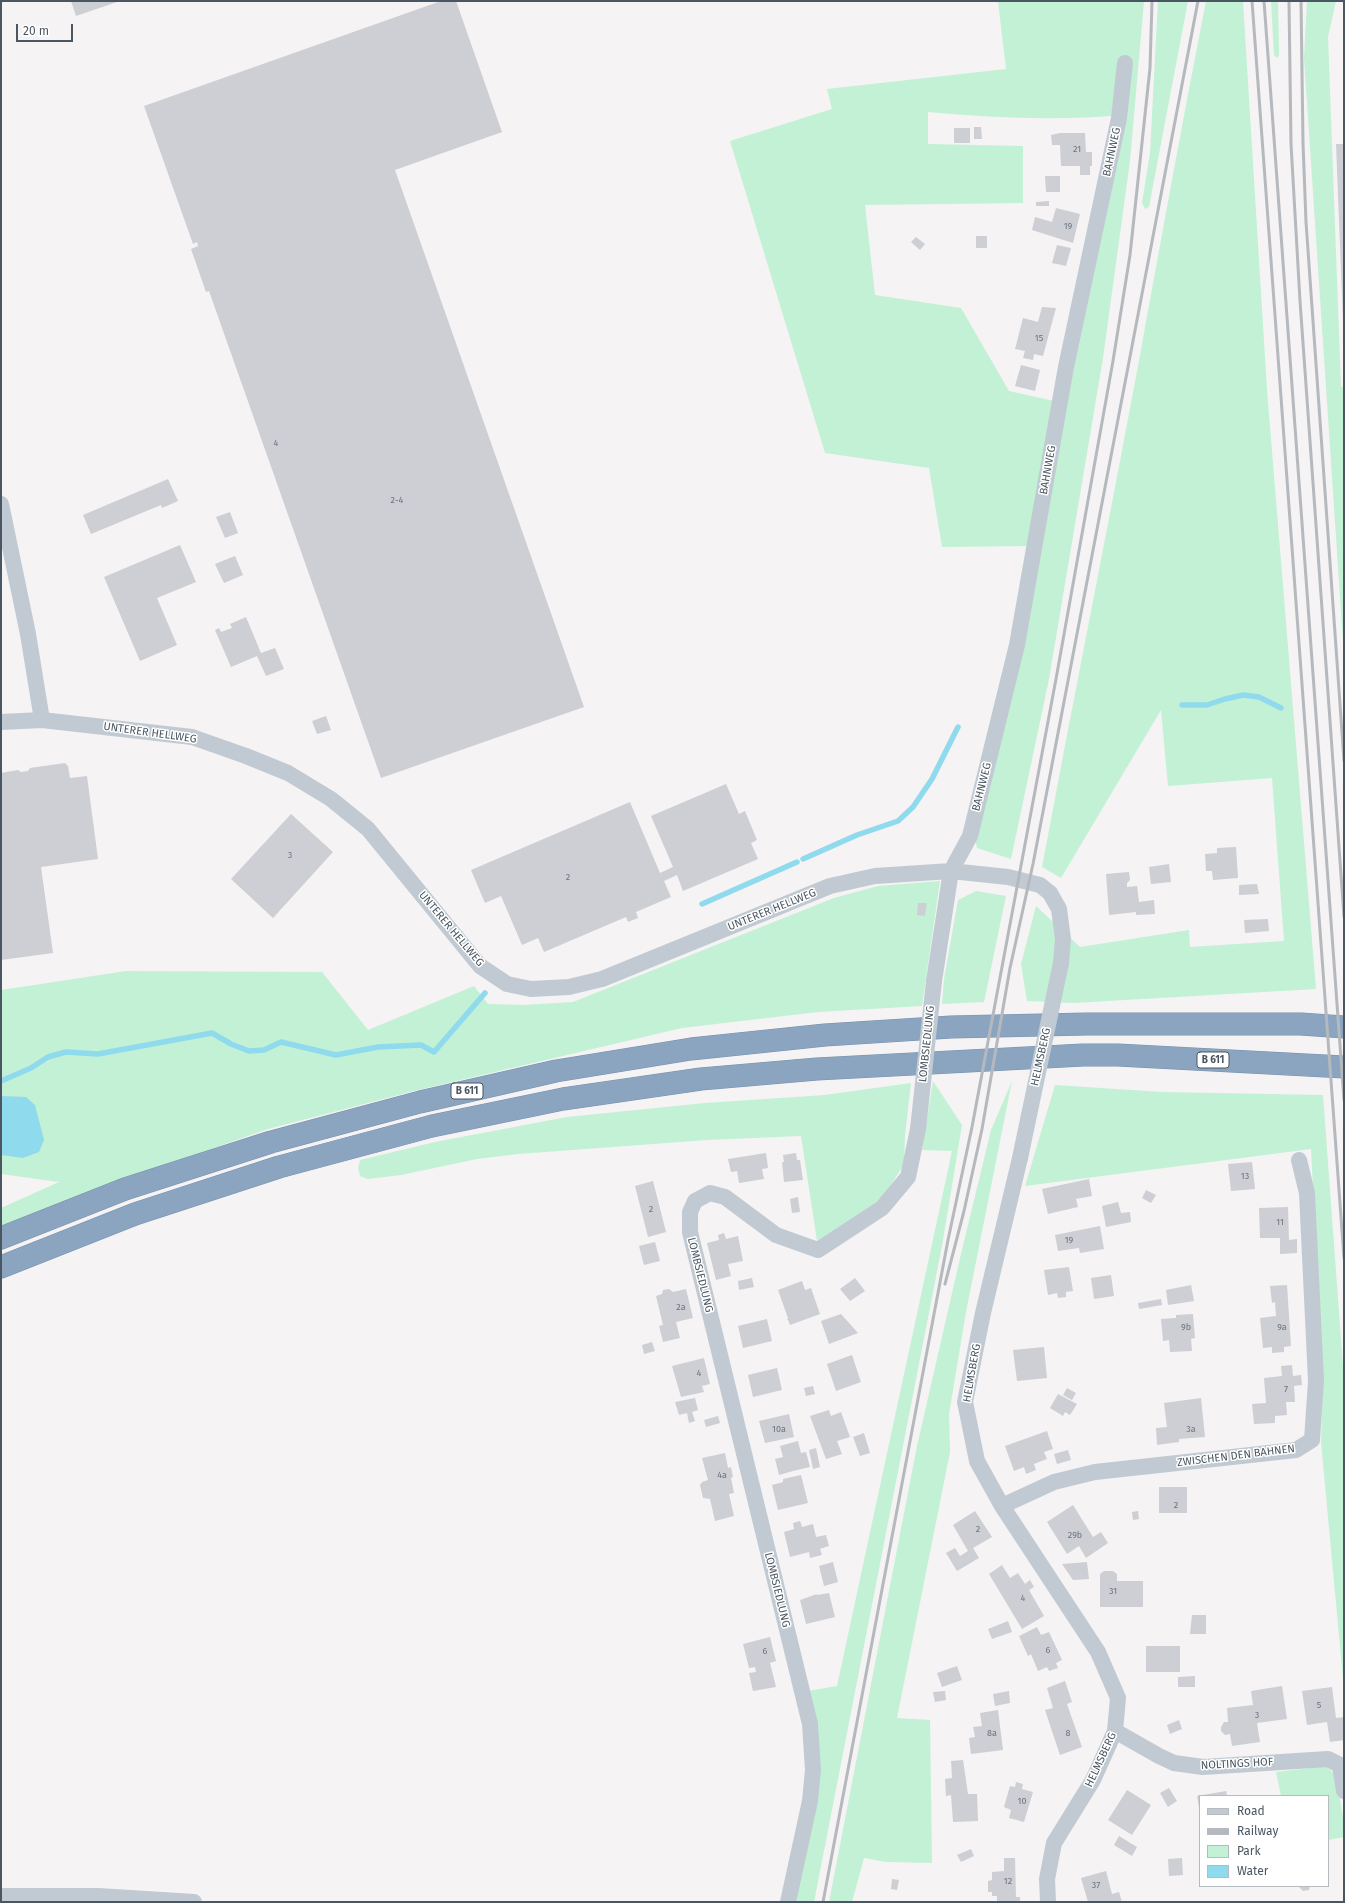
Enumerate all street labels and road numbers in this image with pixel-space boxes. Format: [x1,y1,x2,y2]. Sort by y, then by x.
street label: BAHNWEG [1100,126,1124,178]
street label: BAHNWEG [1037,444,1059,496]
street label: UNTERER HELLWEG [102,720,198,746]
street label: BAHNWEG [970,761,994,813]
street label: UNTERER HELLWEG [726,886,818,934]
street label: UNTERER HELLWEG [416,889,486,969]
street label: LOMBSIEDLUNG [916,1005,938,1083]
street label: HELMSBERG [1028,1027,1054,1087]
road number: B 611 [1197,1052,1229,1068]
road number: B 611 [451,1083,483,1099]
street label: LOMBSIEDLUNG [684,1236,716,1314]
street label: HELMSBERG [960,1343,984,1403]
street label: ZWISCHEN DEN BAHNEN [1176,1442,1296,1470]
street label: LOMBSIEDLUNG [761,1551,793,1629]
street label: HELMSBERG [1083,1730,1119,1790]
street label: NOLTINGS HOF [1200,1756,1274,1772]

